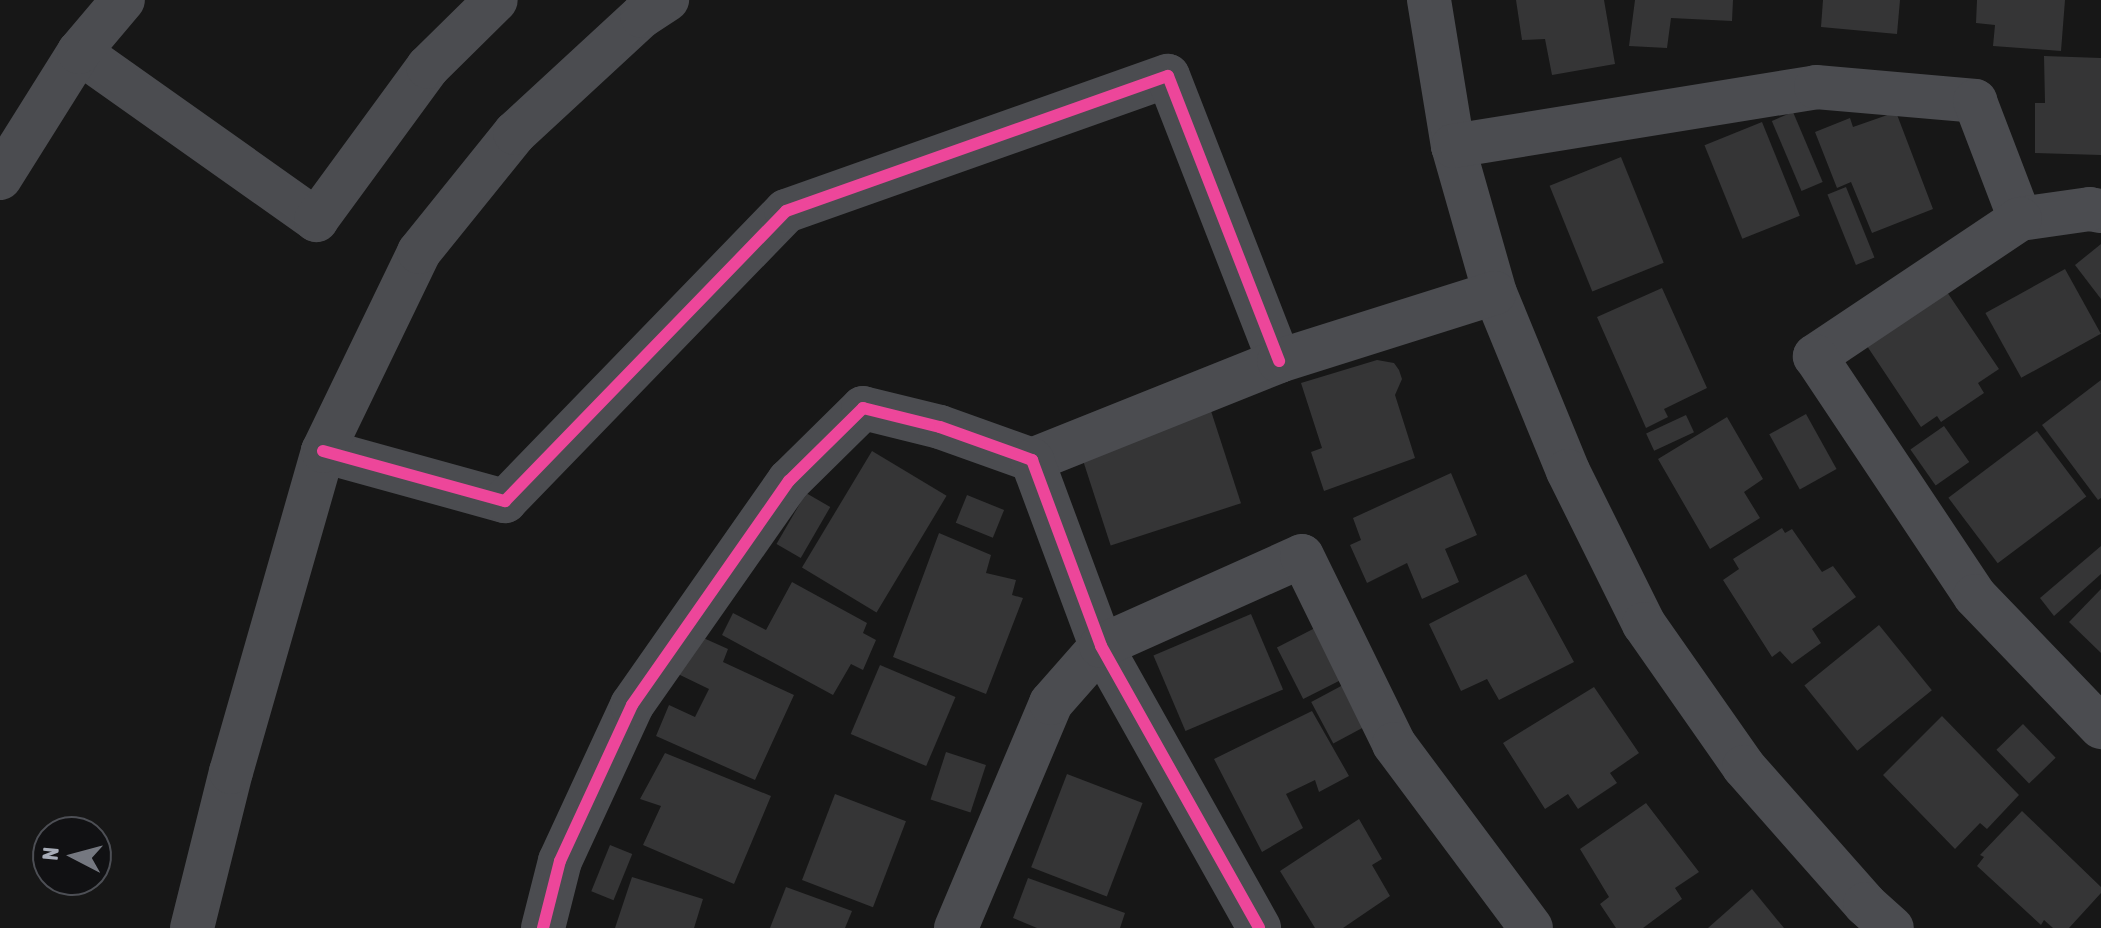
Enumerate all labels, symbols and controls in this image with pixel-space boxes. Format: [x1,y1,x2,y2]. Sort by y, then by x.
north arrow [32,816,112,896]
text: N [37,846,64,862]

